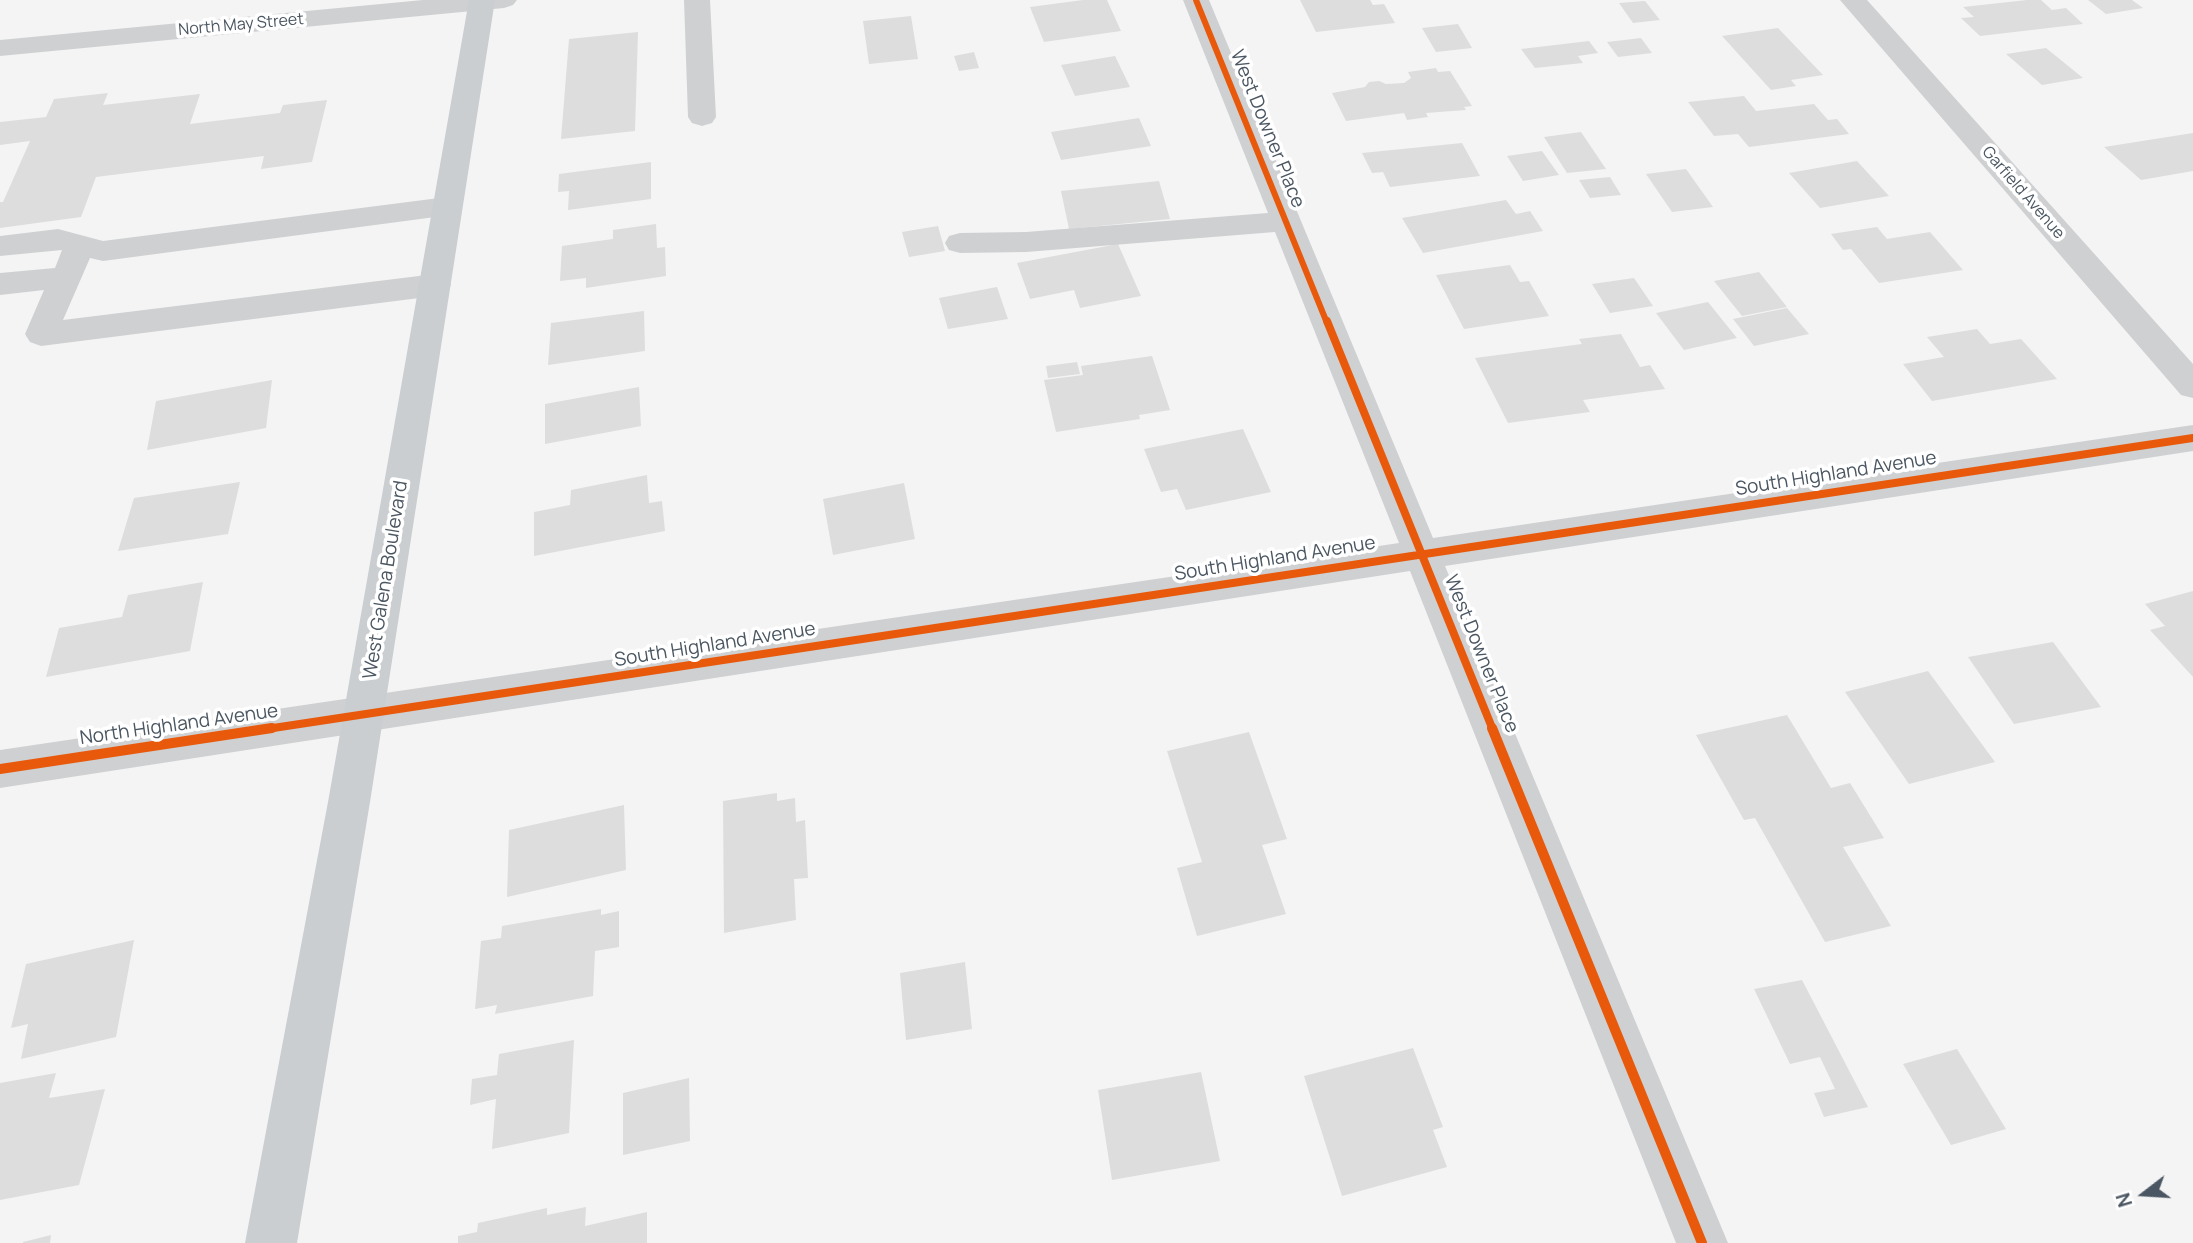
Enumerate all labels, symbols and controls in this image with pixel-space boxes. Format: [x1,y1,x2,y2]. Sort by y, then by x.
street label: North May Street [178,10,304,40]
street label: West Downer Place [1225,47,1309,211]
street label: Garfield Avenue [1978,143,2068,243]
street label: South Highland Avenue [1734,447,1938,501]
street label: West Galena Boulevard [359,479,413,681]
street label: South Highland Avenue [1173,532,1377,586]
street label: West Downer Place [1439,572,1523,736]
street label: South Highland Avenue [613,618,817,672]
street label: North Highland Avenue [78,700,280,750]
north arrow [2109,1159,2179,1229]
text: N [2109,1190,2138,1210]

